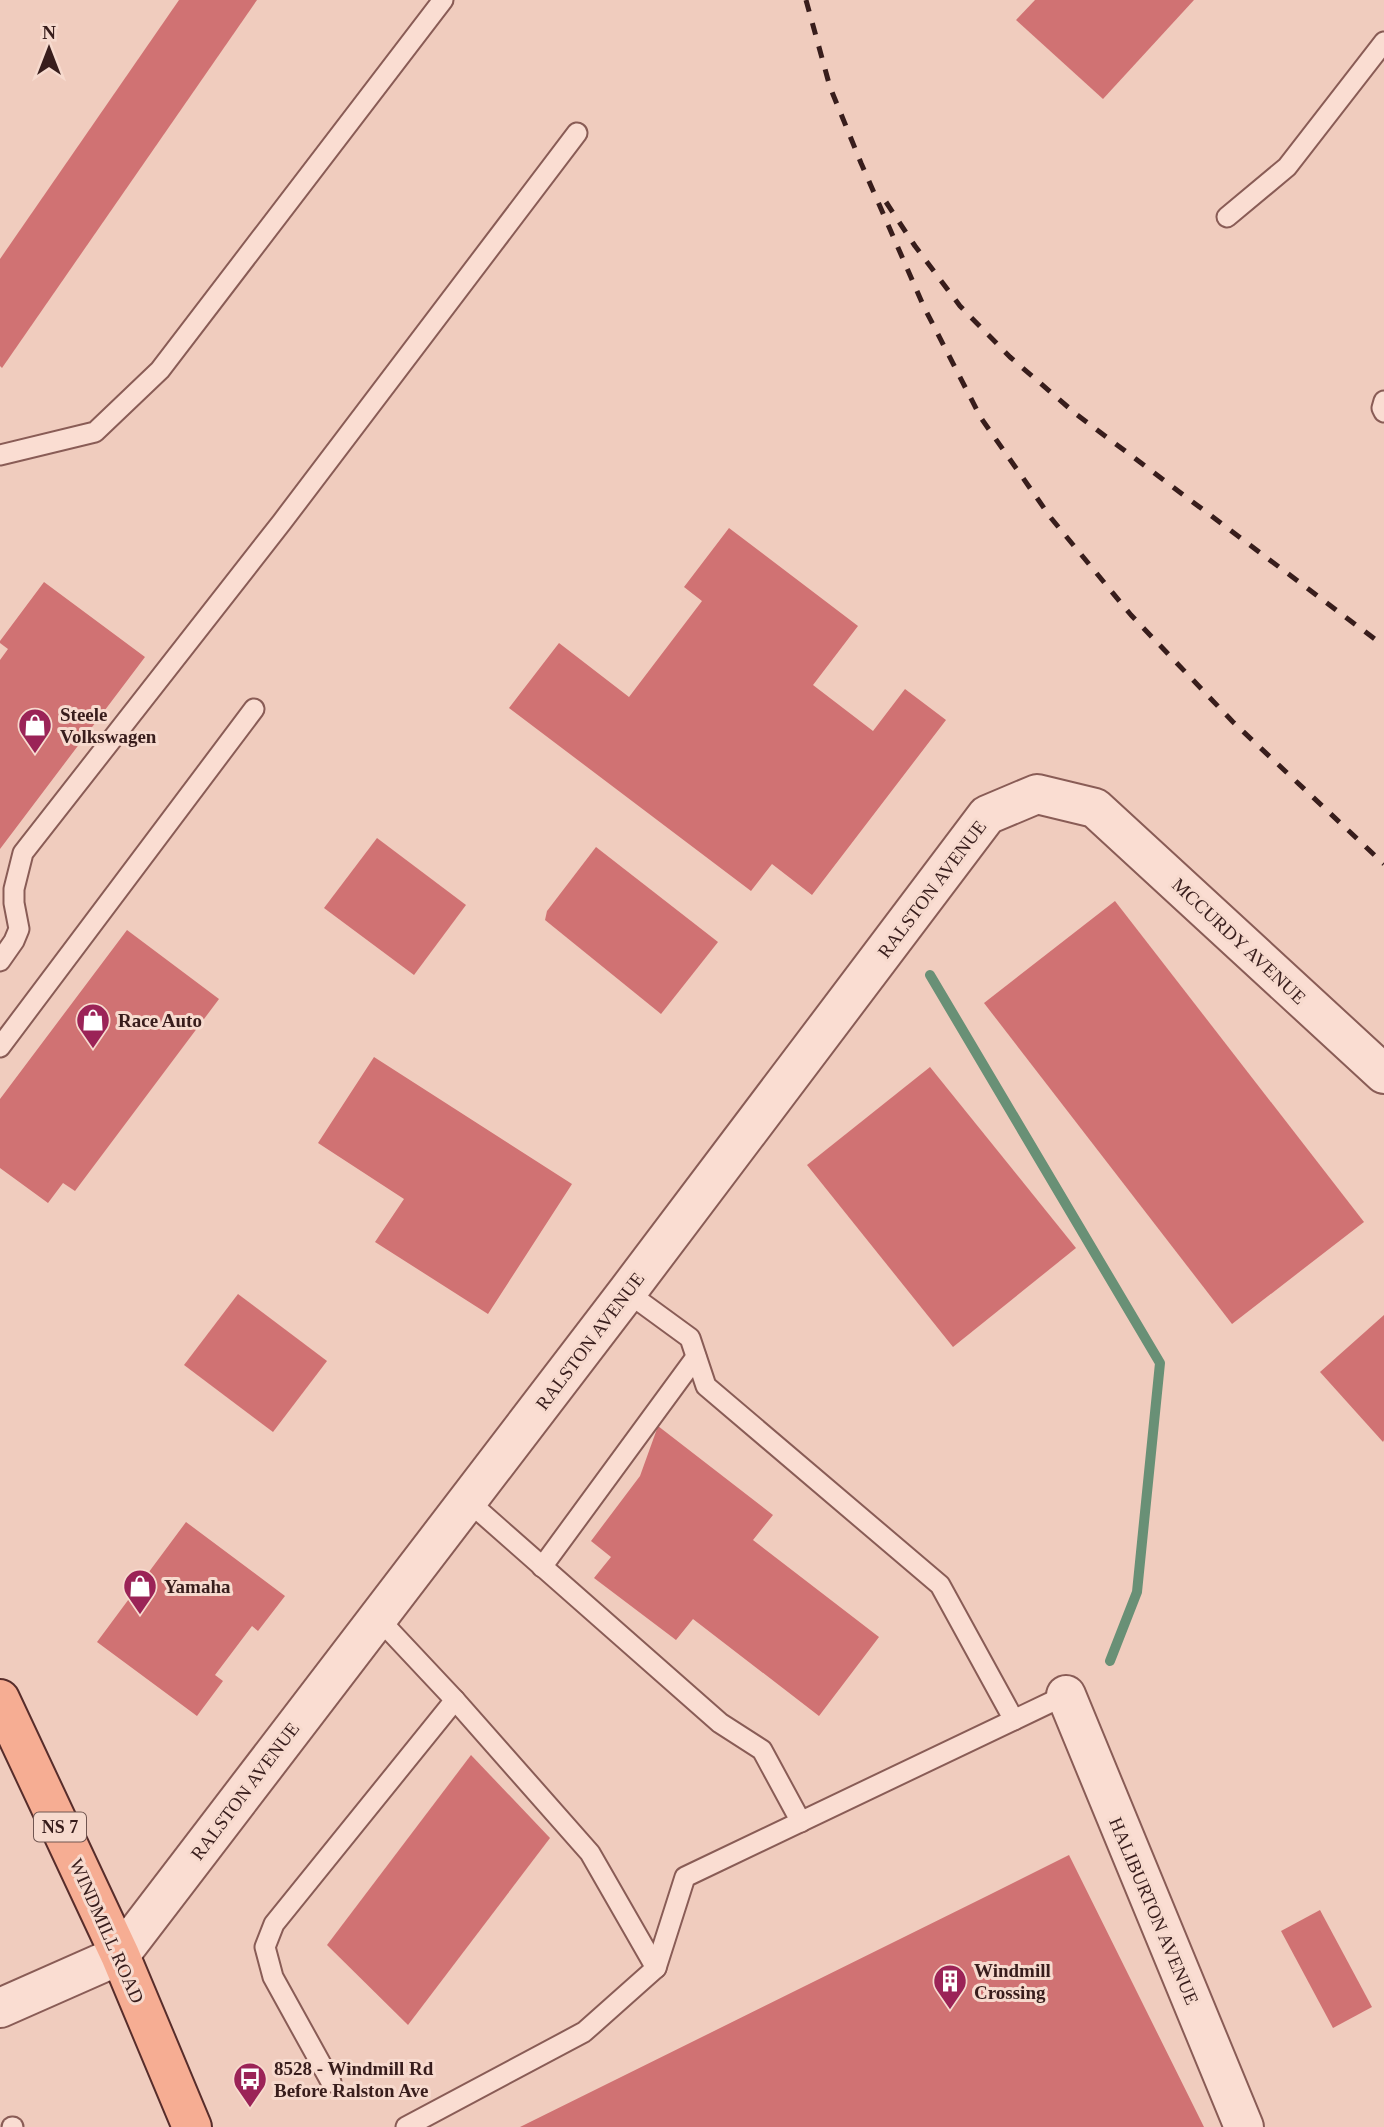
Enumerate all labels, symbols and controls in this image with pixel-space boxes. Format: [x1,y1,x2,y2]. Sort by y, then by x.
north arrow [14,14,84,84]
text: N [42,22,56,43]
place label: Steele Volkswagen [60,704,157,747]
shop icon: Steele Volkswagen [16,706,54,755]
street label: RALSTON AVENUE [873,816,991,962]
street label: MCCURDY AVENUE [1168,874,1310,1008]
shop icon: Race Auto [74,1001,112,1050]
place label: Race Auto [118,1010,202,1031]
street label: RALSTON AVENUE [531,1268,649,1414]
shop icon: Yamaha [121,1567,159,1616]
place label: Yamaha [164,1576,231,1597]
street label: RALSTON AVENUE [186,1718,304,1864]
road number: NS 7 [34,1812,86,1842]
street label: HALIBURTON AVENUE [1105,1814,1203,2008]
street label: WINDMILL ROAD [66,1855,148,2007]
place label: Windmill Crossing [974,1960,1051,2003]
building icon: Windmill Crossing [931,1962,969,2011]
place label: 8528 - Windmill Rd Before Ralston Ave [274,2058,434,2101]
bus stop icon: 8528 - Windmill Rd Before Ralston Ave [231,2060,269,2109]

